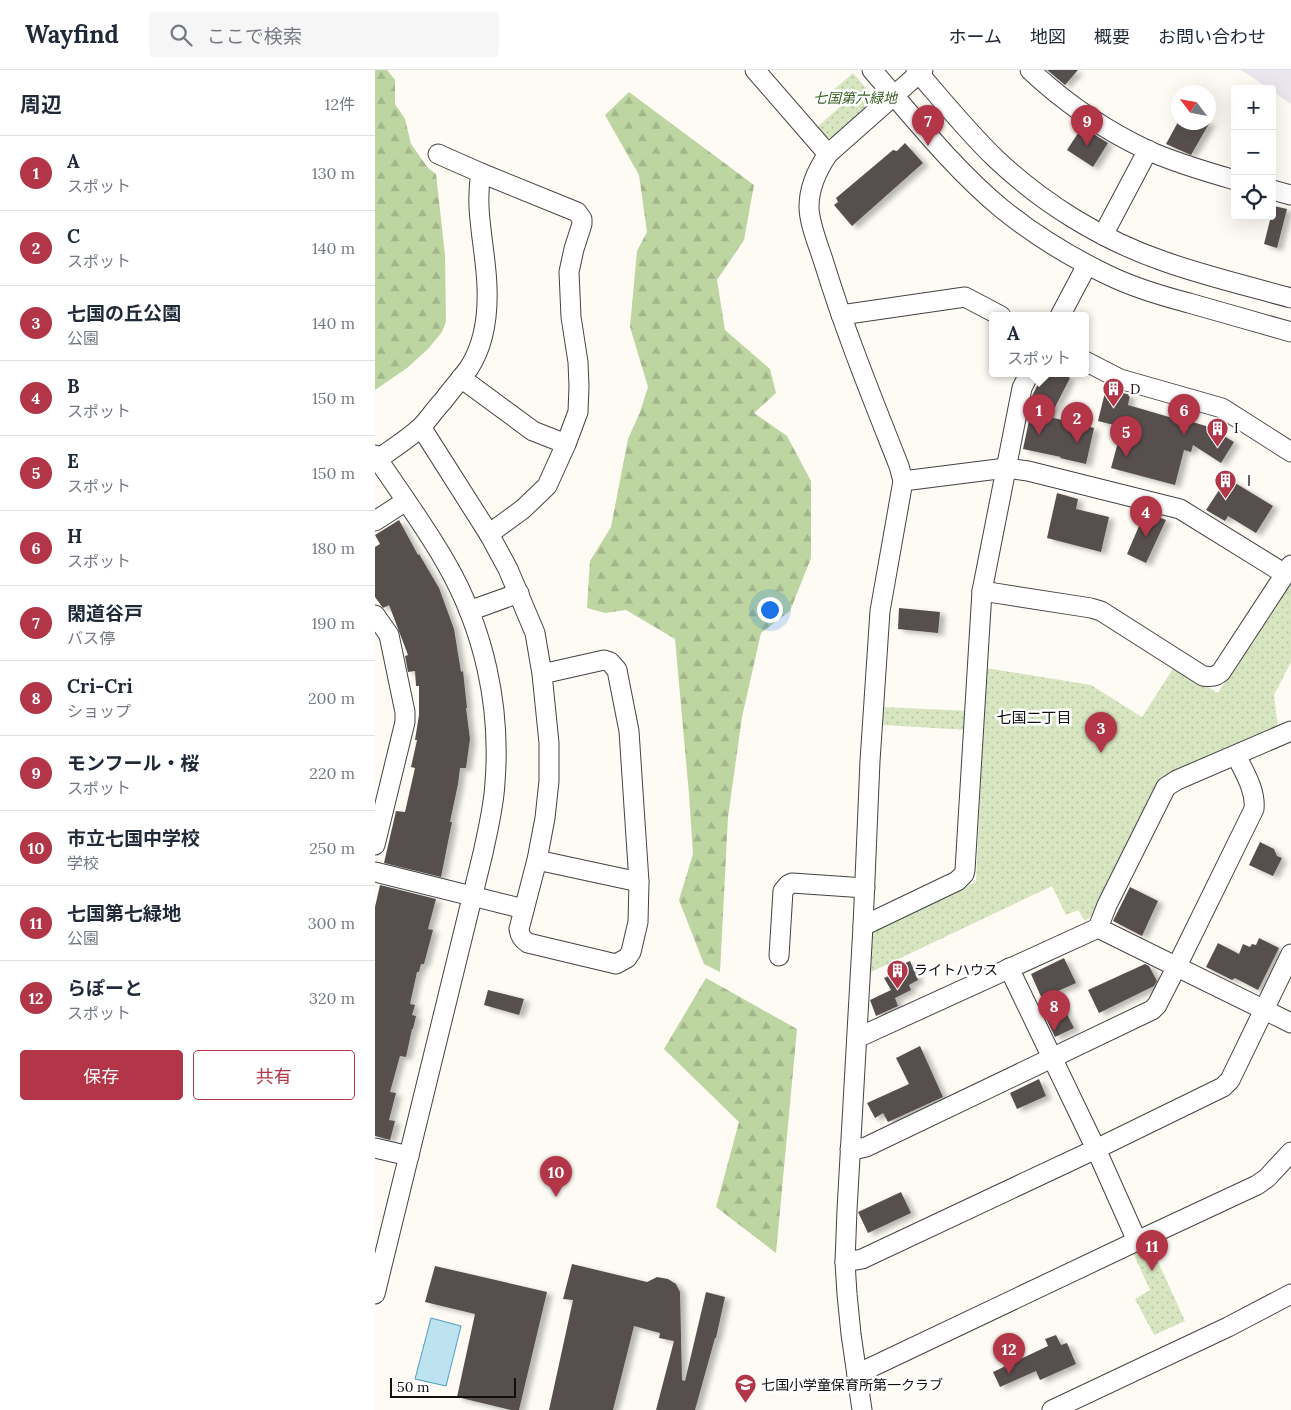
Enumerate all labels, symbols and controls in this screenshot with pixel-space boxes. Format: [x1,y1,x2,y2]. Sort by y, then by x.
search box [149,12,499,57]
text: Wayfind [25,19,119,50]
icon: search [167,21,195,49]
text: ここで検索 [207,24,302,48]
text: ホーム [949,25,1002,48]
text: 地図 [1030,25,1066,48]
text: 概要 [1094,25,1130,48]
text: お問い合わせ [1158,25,1266,48]
north arrow [1171,85,1216,130]
map controls [1231,85,1276,220]
button: + [1231,85,1276,130]
park label: 七国第六緑地 [813,89,899,107]
text: 周辺 [20,91,62,118]
text: 12件 [325,94,355,114]
pin: 7 [912,105,944,146]
pin: 9 [1071,105,1103,146]
button: − [1231,130,1276,175]
text: A [67,149,80,173]
text: 1 [33,163,39,183]
text: 130 m [312,163,355,183]
button: locate [1231,175,1276,220]
text: スポット [67,176,131,196]
text: C [67,224,80,248]
text: 2 [32,238,40,258]
text: 140 m [312,238,355,258]
text: スポット [67,251,131,271]
text: 七国の丘公園 [67,301,181,325]
popup [989,312,1089,377]
text: 3 [32,313,40,333]
text: 140 m [312,313,355,333]
text: A [1007,321,1020,345]
text: 公園 [67,328,99,348]
text: スポット [1007,348,1071,368]
text: B [67,374,80,398]
building icon: D [1102,377,1126,408]
place label: D [1130,380,1140,398]
text: 4 [32,388,40,408]
text: 150 m [312,388,355,408]
pin: 1 [1023,394,1055,435]
pin: 6 [1168,394,1200,435]
text: スポット [67,401,131,421]
pin: 2 [1061,402,1093,443]
pin: 5 [1110,416,1142,457]
building icon: I [1206,416,1230,447]
place label: I [1234,419,1239,437]
text: E [67,449,79,473]
text: 5 [32,463,40,483]
text: 150 m [312,463,355,483]
building icon: Ⅰ [1214,469,1238,500]
place label: Ⅰ [1242,472,1256,490]
text: スポット [67,476,131,496]
pin: 4 [1130,496,1162,537]
text: H [67,524,82,548]
text: 6 [31,538,41,558]
text: 180 m [312,538,355,558]
text: スポット [67,551,131,571]
your location [757,597,783,623]
text: 閑道谷戸 [67,601,143,625]
text: 7 [32,613,40,633]
text: 190 m [311,613,355,633]
text: バス停 [67,628,115,648]
text: Cri-Cri [67,674,133,698]
text: 8 [31,688,41,708]
text: 200 m [308,688,355,708]
text: ショップ [67,701,131,721]
district label: 七国二丁目 [996,708,1072,727]
pin: 3 [1085,712,1117,753]
text: モンフール・桜 [67,751,199,775]
text: 9 [31,763,41,783]
text: 220 m [309,763,355,783]
text: スポット [67,778,131,798]
text: 市立七国中学校 [67,826,200,850]
text: 10 [28,838,44,858]
text: 250 m [309,838,355,858]
text: 学校 [67,853,99,873]
text: 七国第七緑地 [67,901,181,925]
text: 11 [30,913,43,933]
text: 300 m [308,913,355,933]
text: 公園 [67,928,99,948]
building icon: ライトハウス [886,958,910,989]
place label: ライトハウス [914,961,998,979]
text: らぽーと [67,976,143,1000]
text: 12 [28,988,44,1008]
text: 320 m [309,988,355,1008]
pin: 8 [1038,990,1070,1031]
text: スポット [67,1003,131,1023]
button: 保存 [20,1050,183,1100]
button: 共有 [193,1050,355,1100]
pin: 10 [540,1156,572,1197]
pin: 11 [1136,1230,1168,1271]
pin: 12 [993,1333,1025,1374]
school or university icon: 七国小学童保育所第一クラブ [733,1373,757,1404]
scale bar [390,1375,516,1398]
place label: 七国小学童保育所第一クラブ [761,1376,943,1394]
text: 50 m [397,1378,430,1396]

